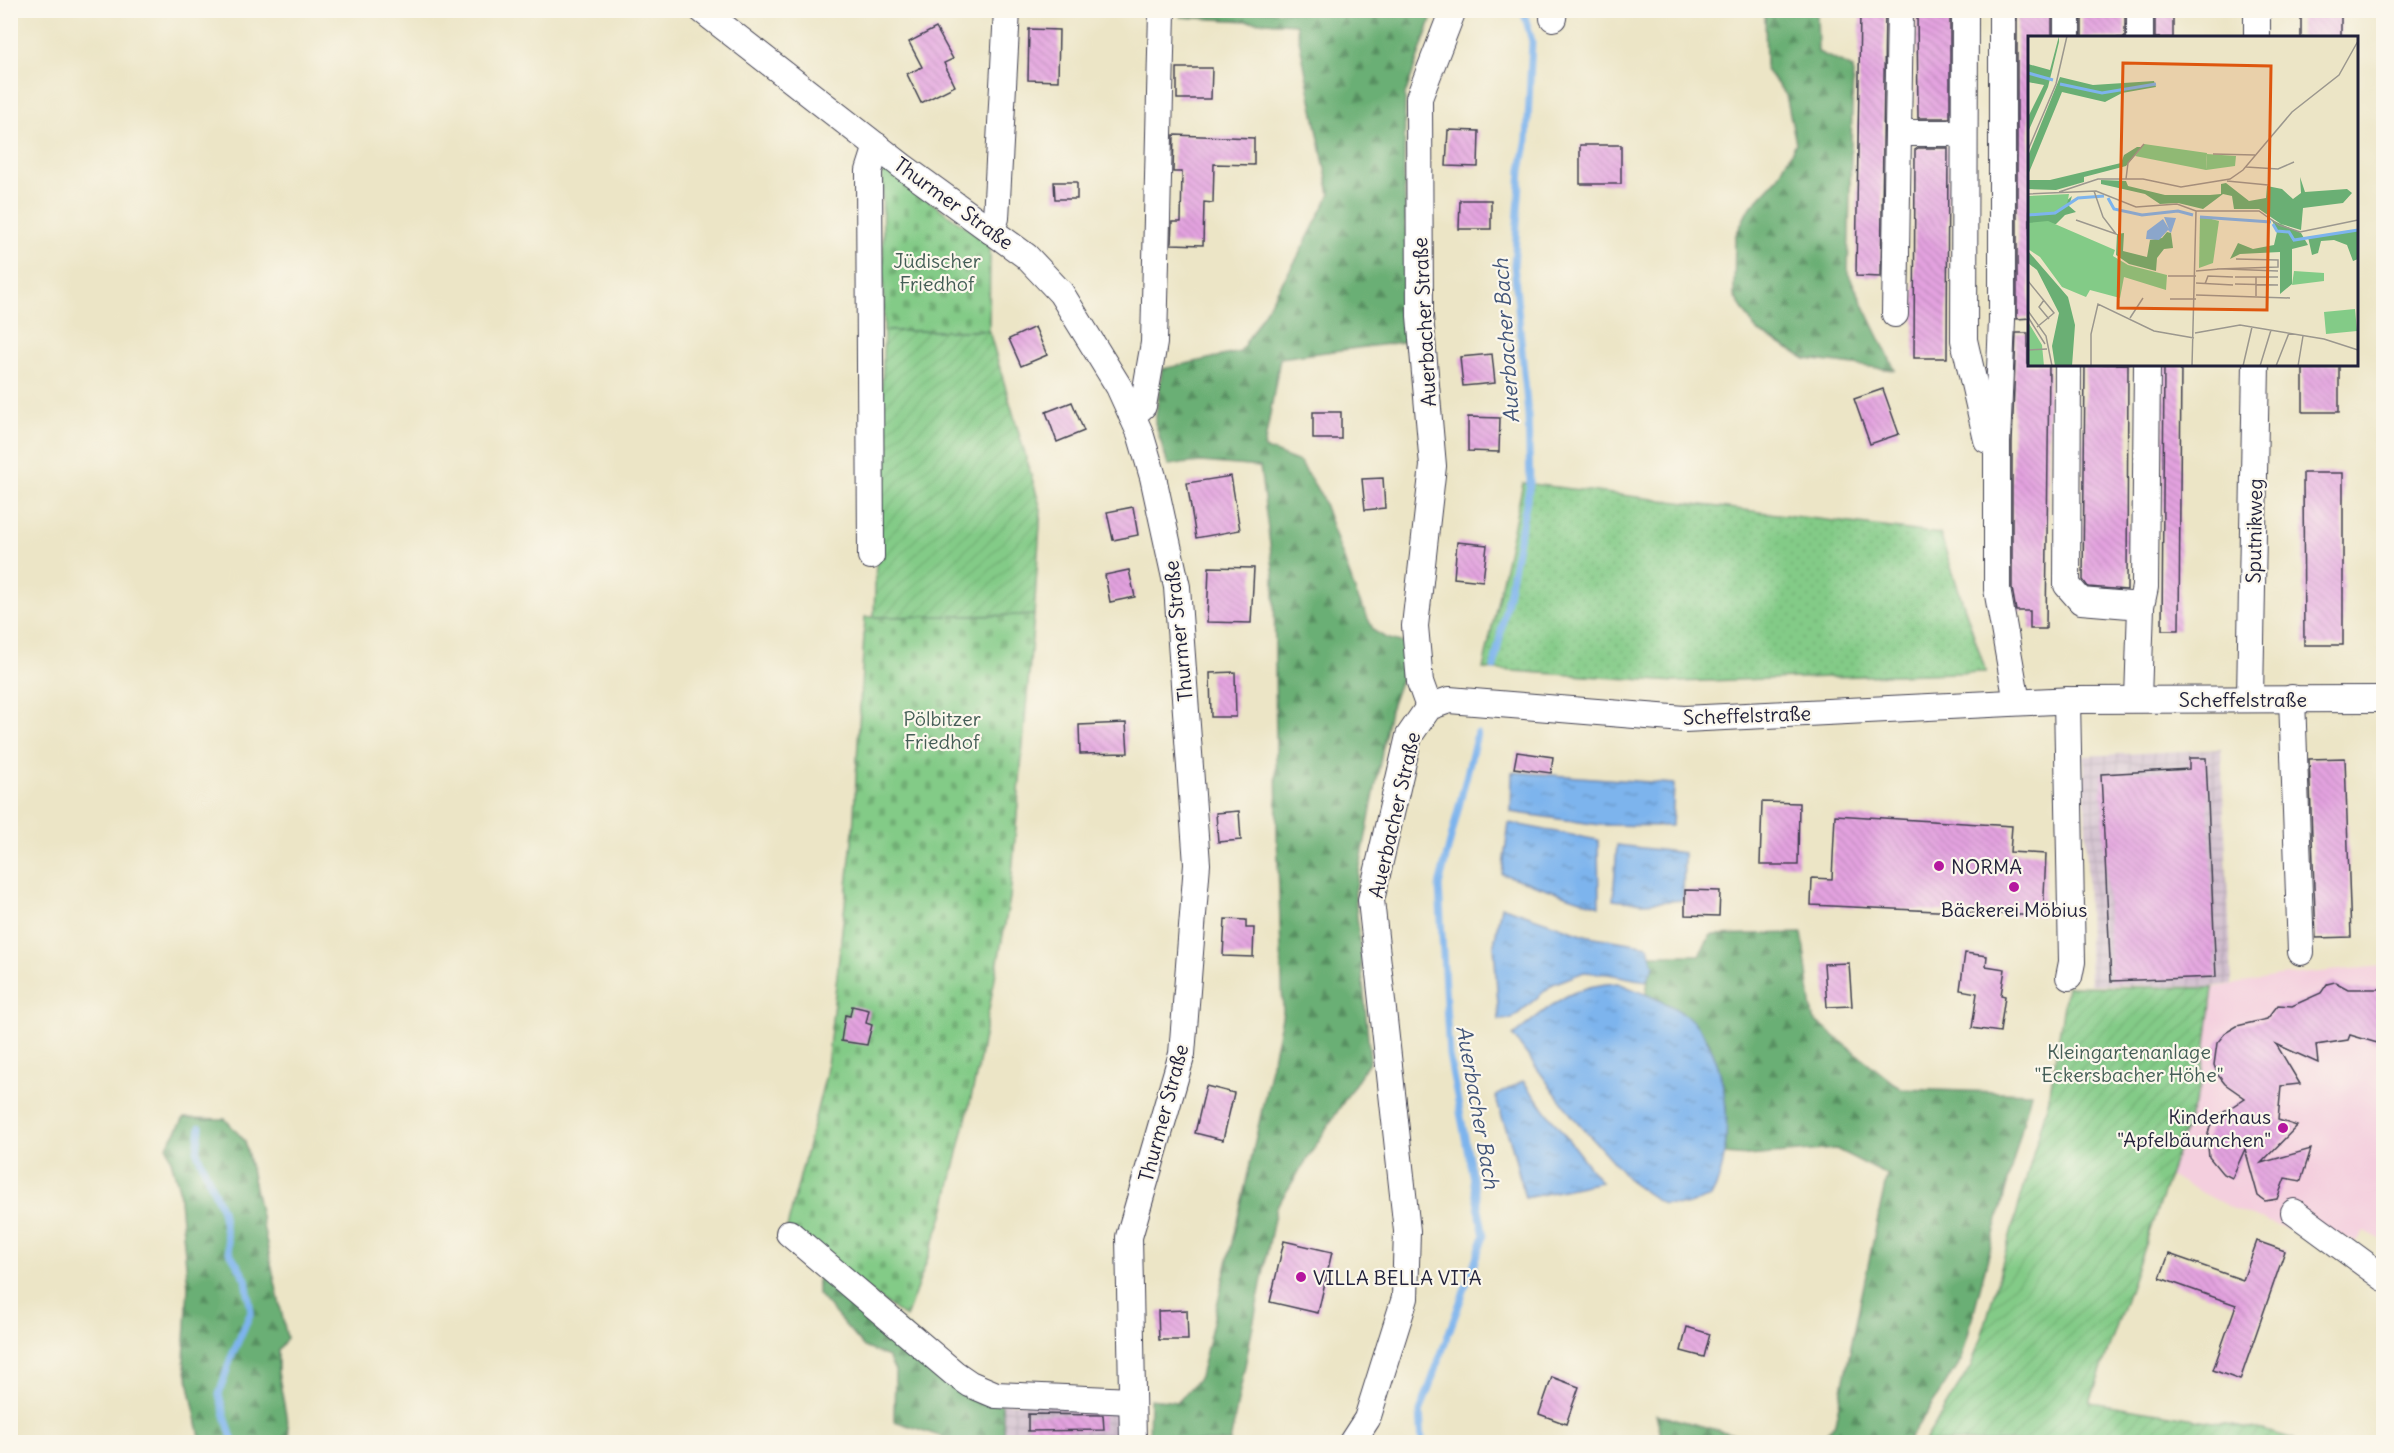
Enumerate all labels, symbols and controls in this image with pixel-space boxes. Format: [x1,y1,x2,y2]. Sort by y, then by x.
inset map [2028,36,2358,366]
street label: Thurmer Straße [889,151,1019,255]
street label: Auerbacher Straße [1407,237,1441,407]
park label: Jüdischer Friedhof [893,248,981,296]
water label: Auerbacher Bach [1487,257,1525,424]
street label: Sputnikweg [2241,478,2267,584]
street label: Thurmer Straße [1158,559,1198,703]
street label: Scheffelstraße [2179,687,2307,712]
street label: Scheffelstraße [1682,700,1812,730]
park label: Pölbitzer Friedhof [903,706,981,754]
street label: Auerbacher Straße [1363,730,1425,900]
place label: NORMA [1951,854,2022,879]
marker: NORMA [1932,859,1946,873]
marker: Bäckerei Möbius [2007,880,2021,894]
place label: Bäckerei Möbius [1941,897,2087,922]
water label: Auerbacher Bach [1450,1023,1506,1192]
park label: Kleingartenanlage "Eckersbacher Höhe" [2034,1039,2224,1087]
street label: Thurmer Straße [1133,1041,1193,1185]
place label: Kinderhaus "Apfelbäumchen" [2117,1104,2271,1152]
marker: Kinderhaus "Apfelbäumchen" [2276,1121,2290,1135]
place label: VILLA BELLA VITA [1313,1265,1482,1290]
marker: VILLA BELLA VITA [1294,1270,1308,1284]

